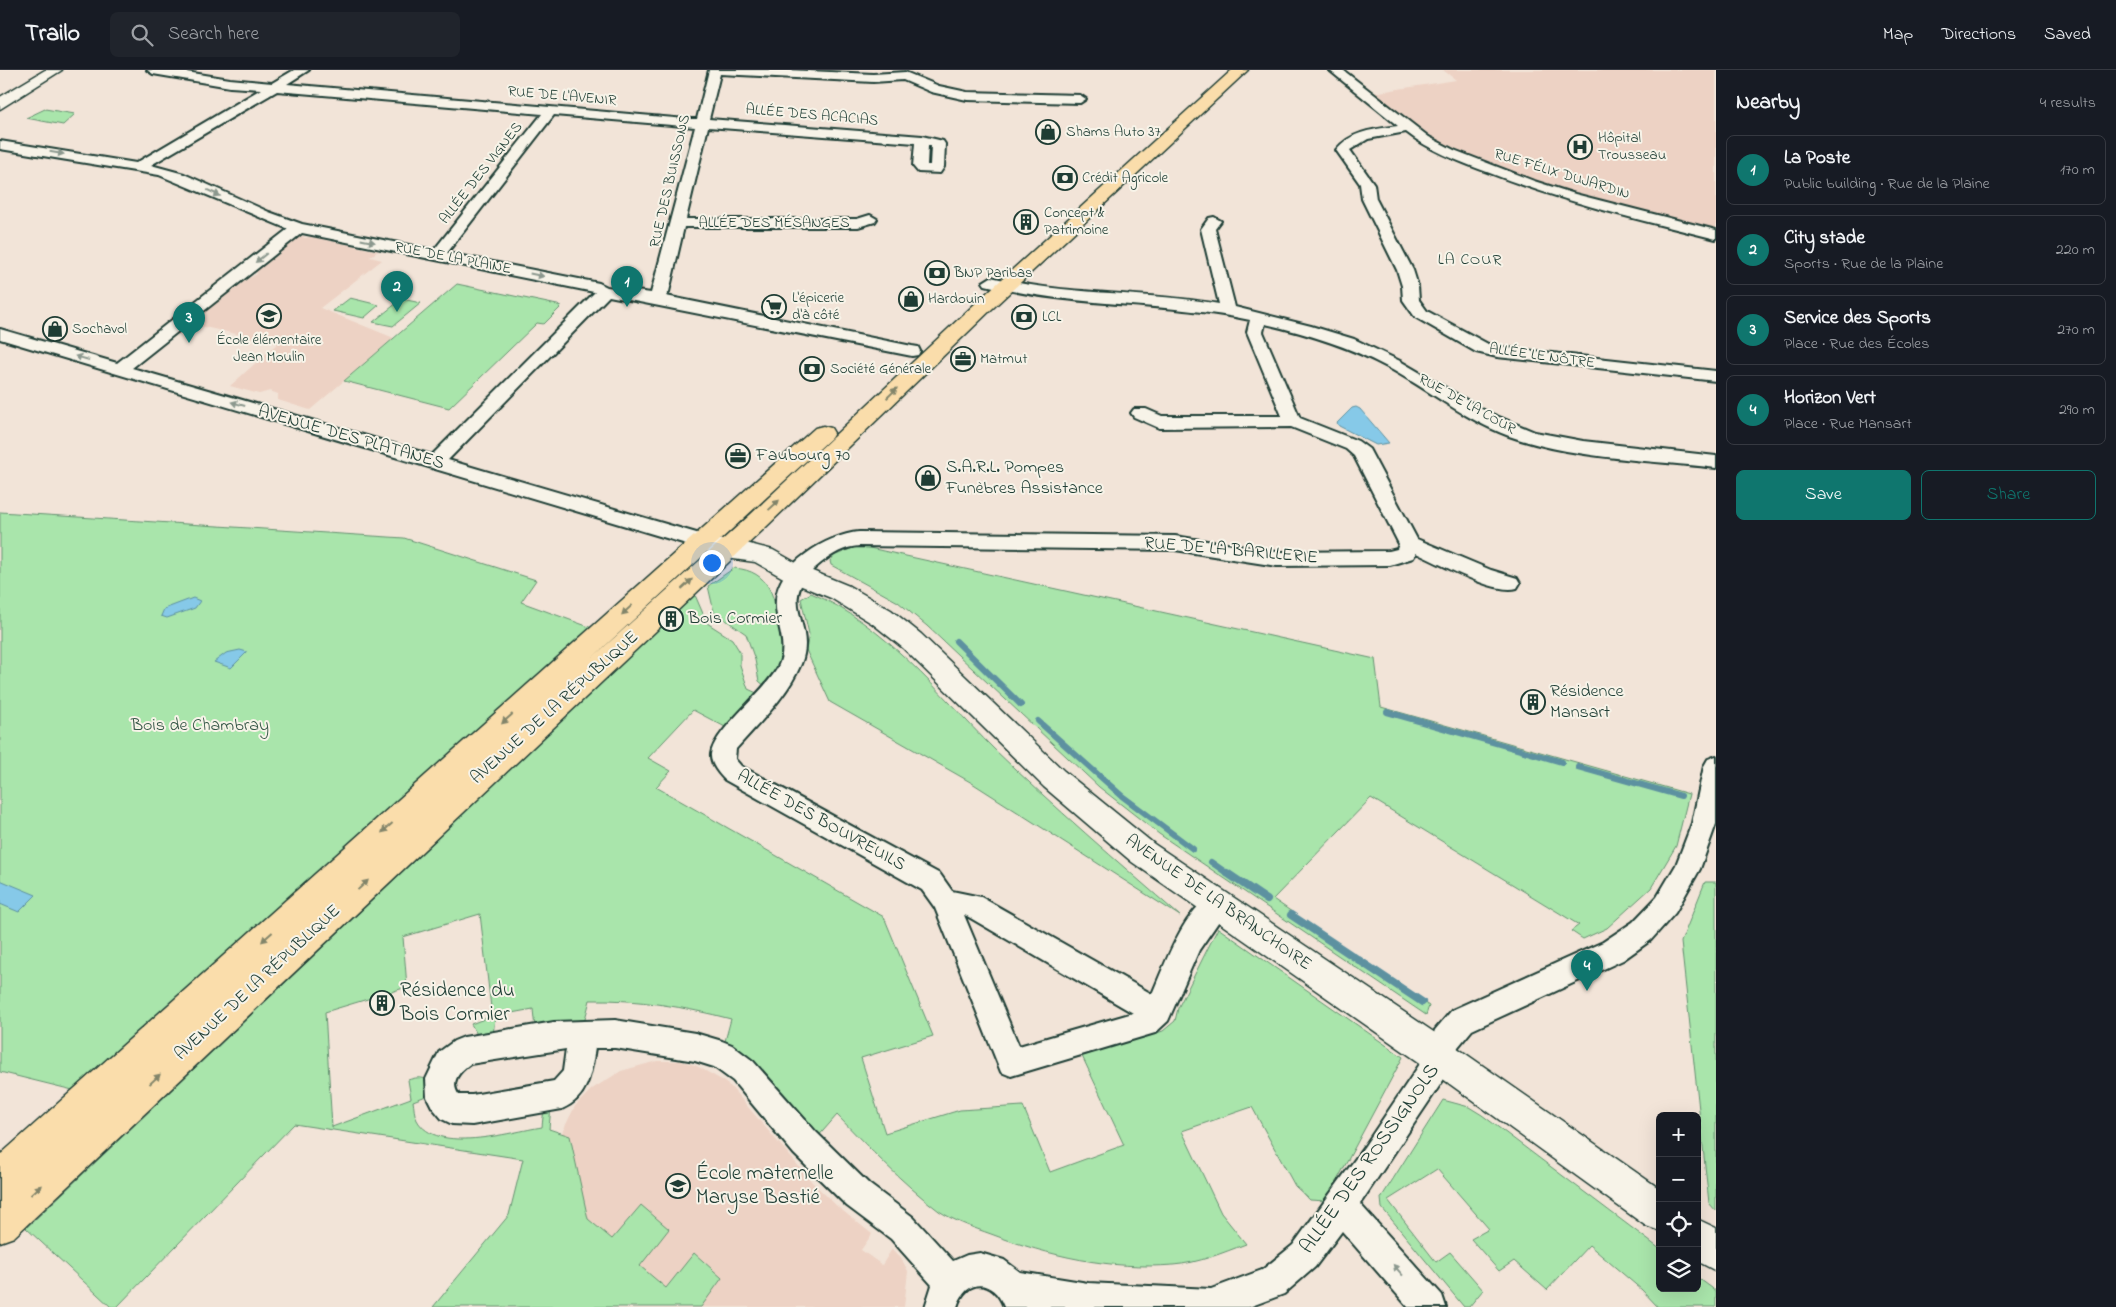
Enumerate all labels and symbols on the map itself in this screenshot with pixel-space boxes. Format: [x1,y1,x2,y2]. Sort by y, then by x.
street label: RUE DE L'AVENIR [507,80,618,112]
street label: ALLÉE DES ACACIAS [745,98,880,132]
street label: RUE DES BUISSONS [644,112,696,250]
street label: ALLÉE DES VIGNES [434,117,528,229]
shop icon: Shams Auto 37 [1035,119,1061,145]
place label: Shams Auto 37 [1066,121,1161,143]
place label: Hôpital Trousseau [1598,127,1666,166]
hospital icon: Hôpital Trousseau [1567,134,1593,160]
street label: RUE FÉLIX DUJARDIN [1491,143,1633,205]
one-way arrow [50,150,66,158]
bank icon: Crédit Agricole [1052,165,1078,191]
place label: Crédit Agricole [1082,167,1168,190]
one-way arrow [207,189,221,197]
place label: Concept & Patrimoine [1044,202,1109,241]
building icon: Concept & Patrimoine [1013,209,1039,235]
street label: ALLÉE DES MÉSANGES [698,212,850,234]
street label: RUE DE LA PLAINE [393,236,513,280]
one-way arrow [360,238,376,246]
district label: LA COUR [1438,248,1502,272]
one-way arrow [255,253,268,264]
bank icon: BNP Paribas [924,260,950,286]
place label: BNP Paribas [953,262,1033,284]
pin: 1 [611,266,643,307]
pin: 2 [381,271,413,312]
one-way arrow [529,272,545,280]
shop icon: Hardouin [898,286,924,312]
place label: L'épicerie d'à côté [792,287,844,326]
place label: Hardouin [928,288,984,310]
supermarket icon: L'épicerie d'à côté [761,294,787,320]
pin: 3 [173,302,205,343]
school or university icon: École élémentaire Jean Moulin [256,303,282,329]
bank icon: LCL [1011,304,1037,330]
place label: LCL [1042,306,1062,328]
shop icon: Sochavol [42,316,68,342]
place label: Sochavol [72,318,127,340]
place label: École élémentaire Jean Moulin [216,329,322,368]
street label: ALLÉE LE NÔTRE [1488,338,1596,374]
office icon: Matmut [950,346,976,372]
place label: Matmut [980,348,1027,370]
one-way arrow [74,354,89,362]
bank icon: Société Générale [799,356,825,382]
place label: Société Générale [830,358,932,380]
street label: RUE DE LA COUR [1414,368,1520,440]
one-way arrow [886,387,898,399]
street label: AVENUE DES PLATANES [255,399,447,477]
one-way arrow [230,400,245,408]
office icon: Faubourg 70 [725,443,751,469]
place label: Faubourg 70 [755,443,850,470]
place label: S.A.R.L. Pompes Funèbres Assistance [945,455,1104,502]
shop icon: S.A.R.L. Pompes Funèbres Assistance [915,465,941,491]
one-way arrow [768,499,780,511]
street label: RUE DE LA BARILLERIE [1143,530,1319,572]
your location [699,550,725,576]
one-way arrow [681,578,693,590]
one-way arrow [621,604,634,615]
building icon: Bois Cormier [658,606,684,632]
place label: Bois Cormier [687,606,782,632]
street label: AVENUE DE LA RÉPUBLIQUE [465,625,645,791]
place label: Résidence Mansart [1550,679,1624,726]
building icon: Résidence Mansart [1520,689,1546,715]
park label: Bois de Chambray [130,713,269,739]
one-way arrow [502,713,514,725]
street label: ALLÉE DES BOUVREUILS [732,764,910,878]
one-way arrow [381,822,393,834]
street label: AVENUE DE LA BRANCHOIRE [1119,828,1317,978]
one-way arrow [357,879,369,891]
street label: AVENUE DE LA RÉPUBLIQUE [169,899,347,1067]
one-way arrow [261,931,273,943]
pin: 4 [1571,950,1603,991]
place label: Résidence du Bois Cormier [399,976,515,1030]
building icon: Résidence du Bois Cormier [369,990,395,1016]
street label: ALLÉE DES ROSSIGNOLS [1293,1058,1447,1260]
one-way arrow [148,1073,160,1085]
place label: École maternelle Maryse Bastié [696,1159,834,1215]
school or university icon: École maternelle Maryse Bastié [665,1173,691,1199]
one-way arrow [29,1184,41,1196]
one-way arrow [1392,1264,1403,1277]

